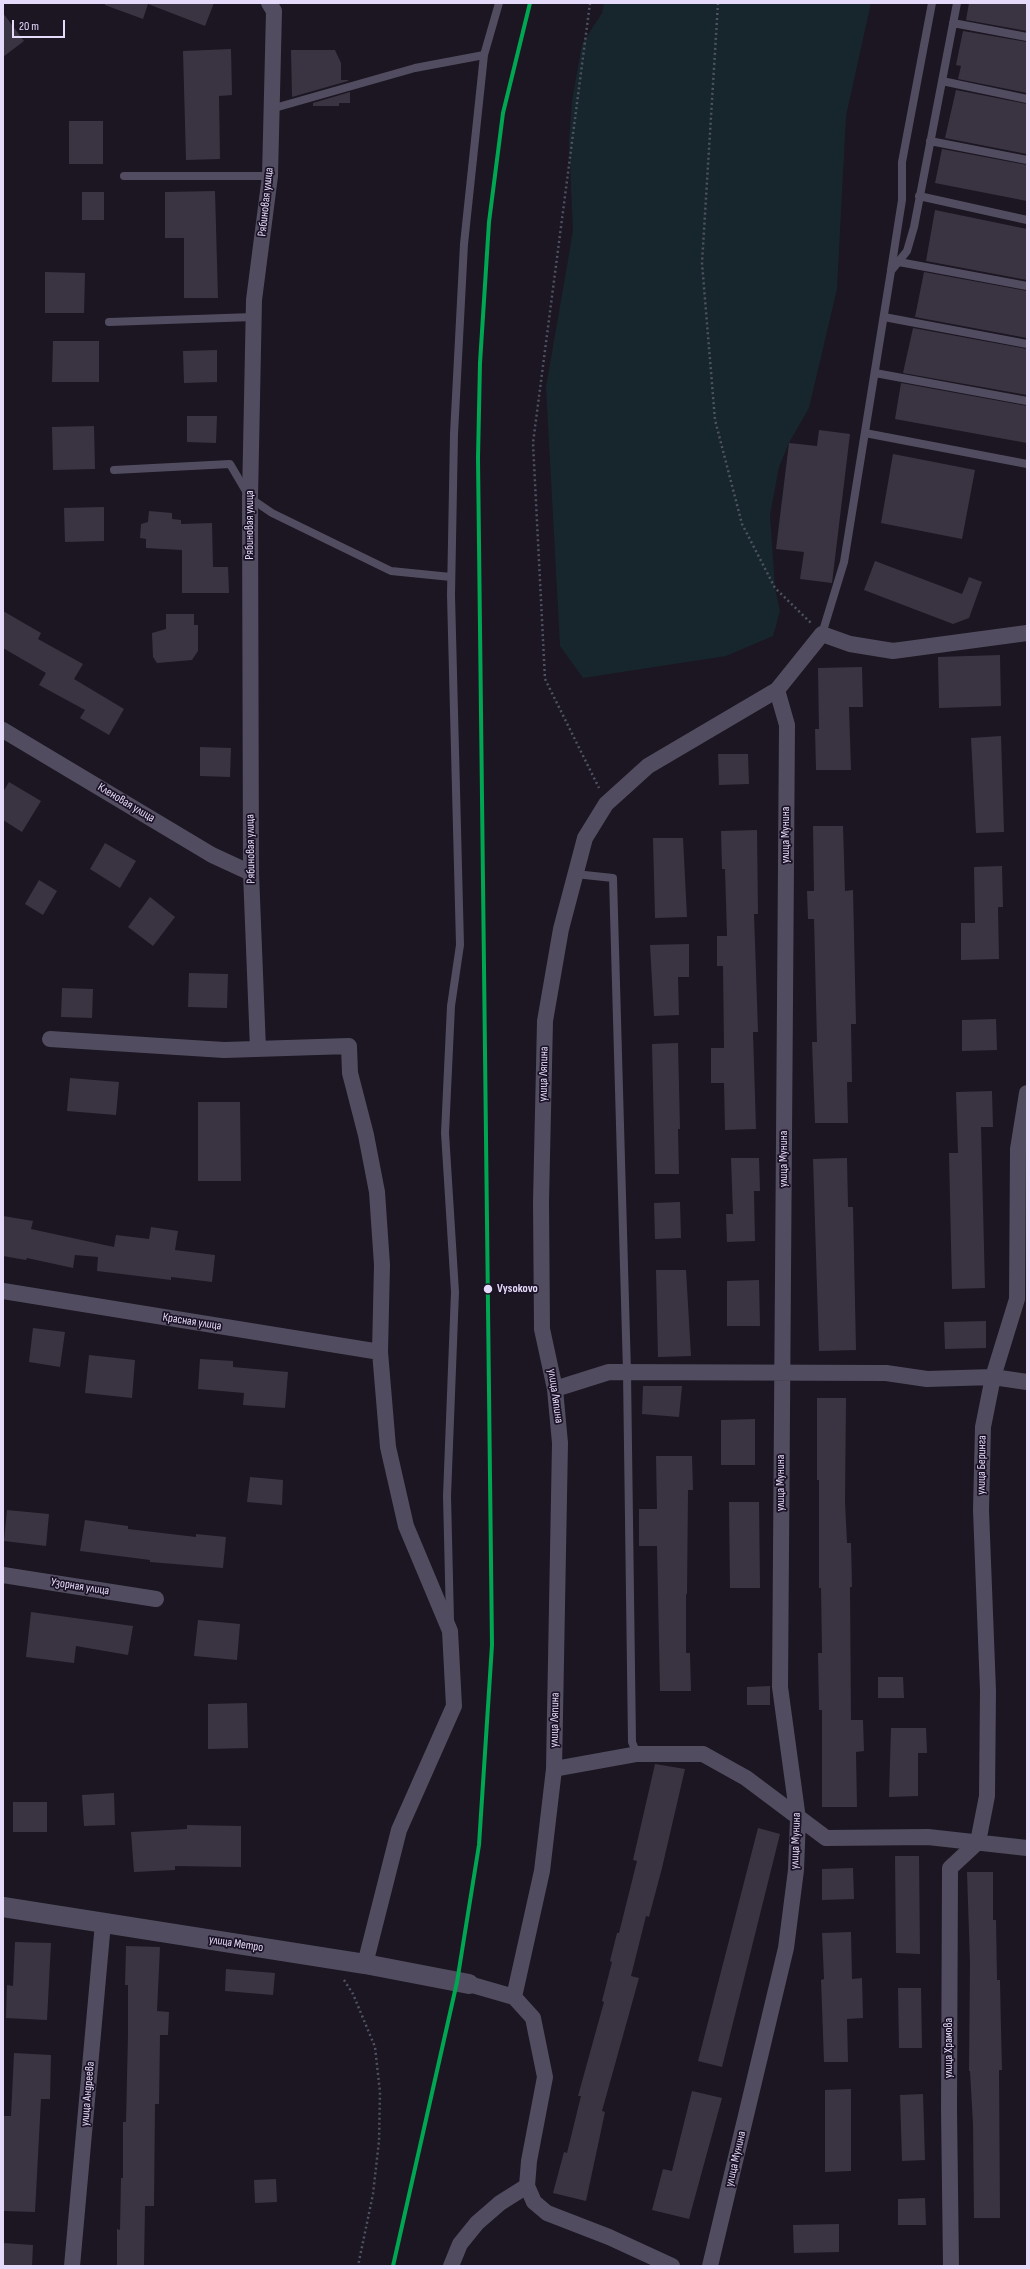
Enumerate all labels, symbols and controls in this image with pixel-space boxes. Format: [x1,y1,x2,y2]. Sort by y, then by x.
scale bar [14,12,67,38]
text: 20 m [19,19,39,34]
street label: Рябиновая улица [255,167,277,237]
street label: Рябиновая улица [243,490,257,560]
street label: Кленовая улица [95,780,157,826]
street label: улица Мунина [779,807,793,863]
street label: Рябиновая улица [243,814,259,884]
street label: улица Ляпина [536,1047,552,1101]
street label: улица Мунина [777,1131,791,1187]
place label: Vysokovo [497,1282,538,1296]
marker: Vysokovo [482,1283,494,1295]
street label: Красная улица [162,1310,222,1334]
street label: улица Ляпина [544,1368,566,1424]
street label: улица Беринга [974,1435,990,1495]
street label: улица Мунина [774,1455,788,1511]
street label: Узорная улица [50,1575,110,1599]
street label: улица Ляпина [547,1693,563,1747]
street label: улица Мунина [788,1812,804,1870]
street label: улица Метро [208,1933,264,1955]
street label: улица Храмова [942,2018,956,2078]
street label: улица Андреева [78,2061,98,2127]
street label: улица Мунина [723,2130,749,2188]

